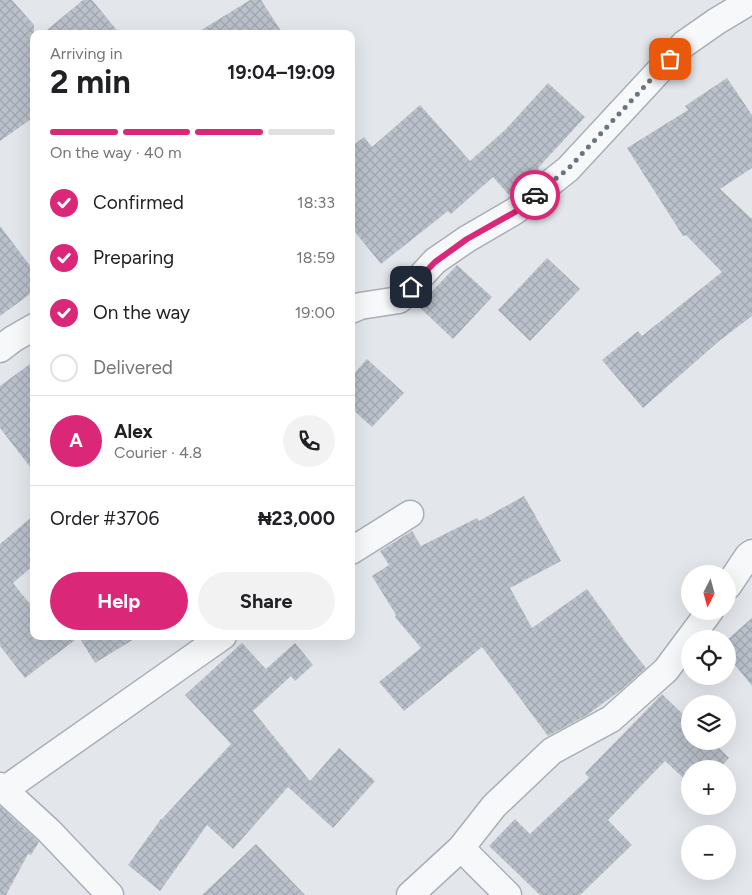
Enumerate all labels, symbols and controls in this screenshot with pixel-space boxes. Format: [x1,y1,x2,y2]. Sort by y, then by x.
pin [649,38,691,80]
text: Arriving in [50,44,122,63]
icon: bag [656,45,684,73]
text: 19:04–19:09 [227,61,335,84]
text: 2 min [50,63,131,101]
text: On the way · 40 m [50,143,182,162]
courier [510,170,560,220]
icon: car [521,181,549,209]
icon: check [50,189,78,217]
text: Confirmed [93,191,184,214]
text: 18:33 [297,193,335,212]
icon: check [50,244,78,272]
text: Preparing [93,246,174,269]
text: 18:59 [296,248,335,267]
pin [390,266,432,308]
icon: home [397,273,425,301]
icon: check [50,299,78,327]
text: On the way [93,301,190,324]
text: 19:00 [295,303,335,322]
text: Delivered [93,356,173,379]
button: phone [283,415,335,467]
text: Alex [114,420,153,443]
text: A [69,429,83,452]
text: Courier · 4.8 [114,443,202,462]
text: Order #3706 [50,507,159,530]
text: ₦23,000 [258,507,335,530]
north arrow [681,565,736,620]
map controls [681,565,736,880]
button: Help [50,572,188,630]
button: Share [198,572,335,630]
button: locate [681,630,736,685]
button: layers [681,695,736,750]
button: + [681,760,736,815]
button: − [681,825,736,880]

